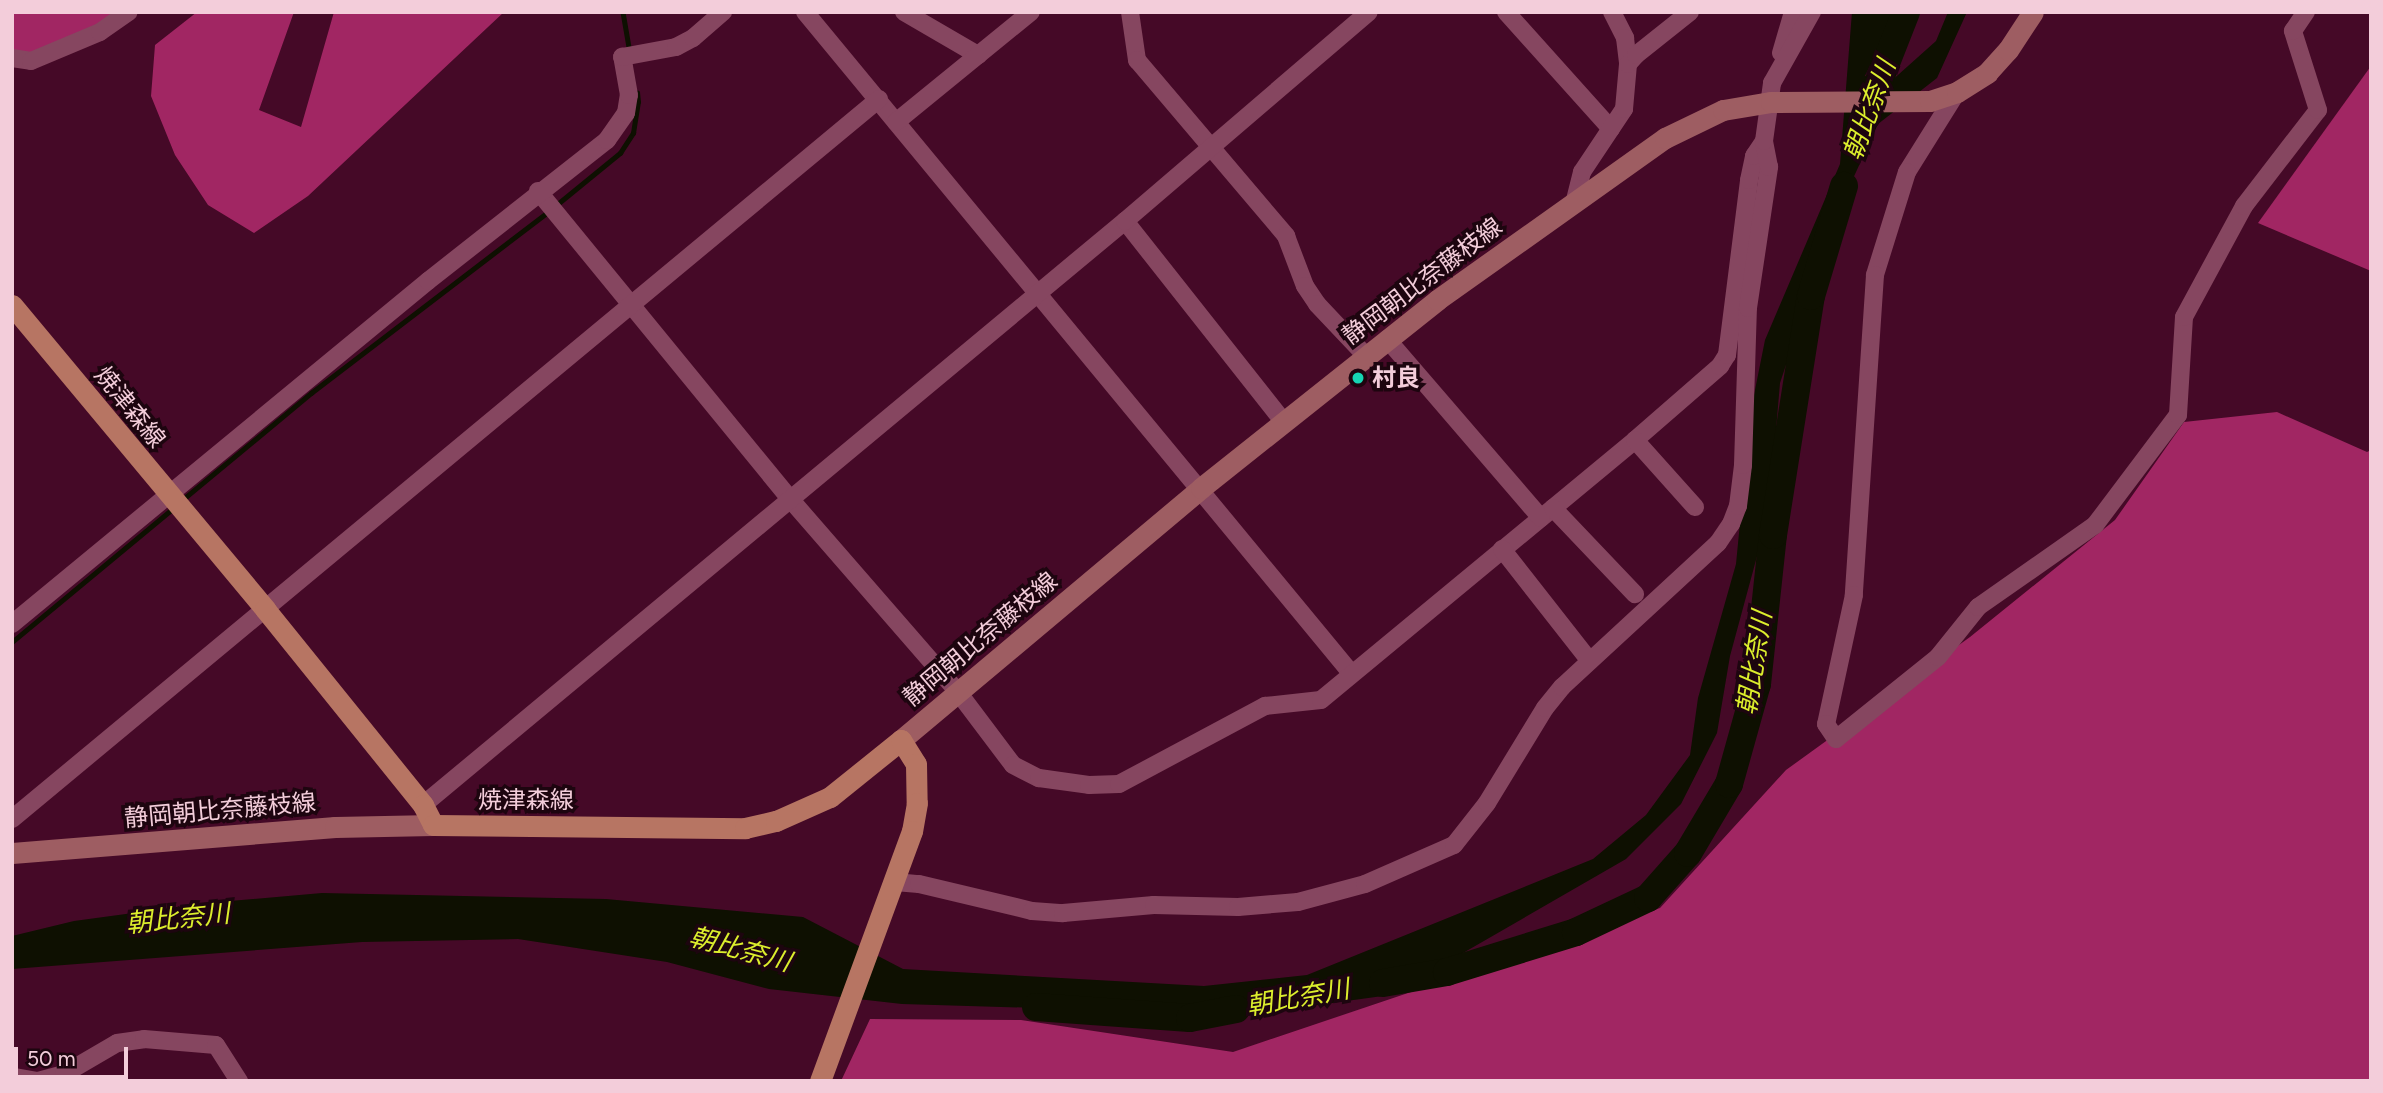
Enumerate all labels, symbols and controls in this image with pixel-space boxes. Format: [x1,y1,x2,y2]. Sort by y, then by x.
water label: 朝比奈川 [1838,56,1902,164]
street label: 静岡朝比奈藤枝線 [1337,212,1507,350]
street label: 焼津森線 [89,361,171,453]
place label: 村良 [1372,364,1420,392]
marker: 村良 [1350,370,1366,386]
street label: 静岡朝比奈藤枝線 [897,566,1063,712]
water label: 朝比奈川 [1731,609,1779,717]
street label: 焼津森線 [478,786,574,814]
street label: 静岡朝比奈藤枝線 [123,787,317,833]
water label: 朝比奈川 [125,898,231,940]
water label: 朝比奈川 [686,921,794,979]
water label: 朝比奈川 [1244,974,1352,1022]
scale bar [18,1034,131,1078]
text: 50 m [27,1046,76,1071]

